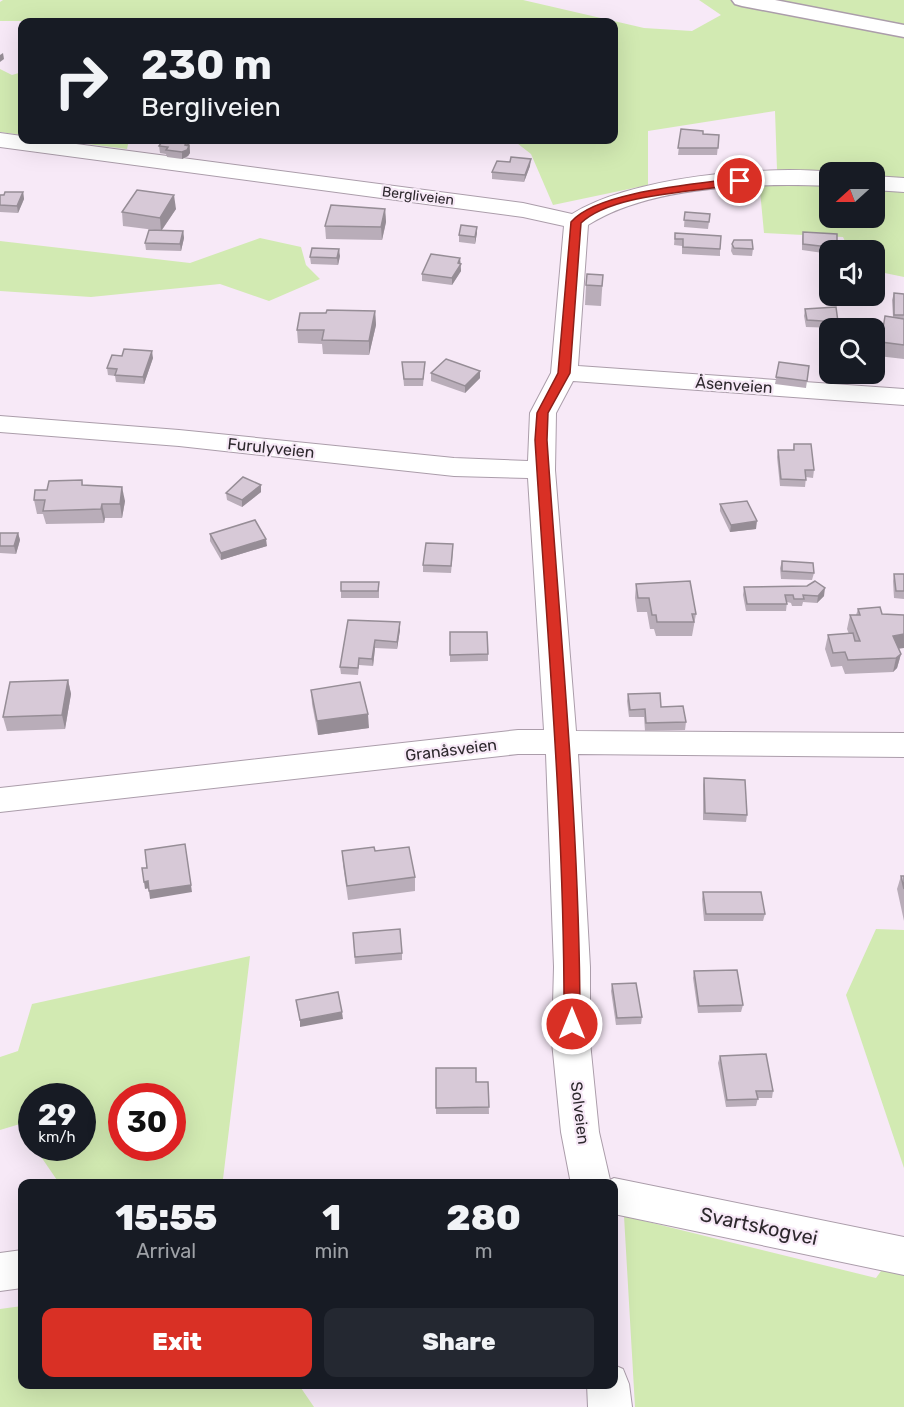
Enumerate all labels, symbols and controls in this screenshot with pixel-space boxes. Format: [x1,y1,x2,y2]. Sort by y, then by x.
text: 230 m [141,40,272,90]
icon: right [42,42,120,120]
text: Bergliveien [141,91,281,123]
pin [714,155,765,206]
north arrow [819,162,885,228]
map controls [819,162,885,384]
icon: arrive [723,164,756,197]
street label: Bergliveien [381,183,455,209]
button: sound [819,240,885,306]
button: search [819,318,885,384]
street label: Åsenveien [695,373,773,397]
street label: Furulyveien [227,434,315,462]
street label: Granåsveien [404,735,498,765]
position arrow [540,992,604,1056]
street label: Solveien [567,1081,593,1145]
speed limit sign: 30 [108,1083,186,1161]
text: 29 [38,1097,76,1133]
text: km/h [38,1128,76,1146]
text: 15:55 [115,1196,217,1239]
text: 1 [322,1196,341,1239]
text: 280 [446,1196,521,1239]
street label: Svartskogvei [698,1202,820,1250]
text: Arrival [136,1239,196,1263]
text: min [314,1239,349,1263]
text: m [475,1239,492,1263]
button: Exit [42,1308,312,1377]
button: Share [324,1308,594,1377]

